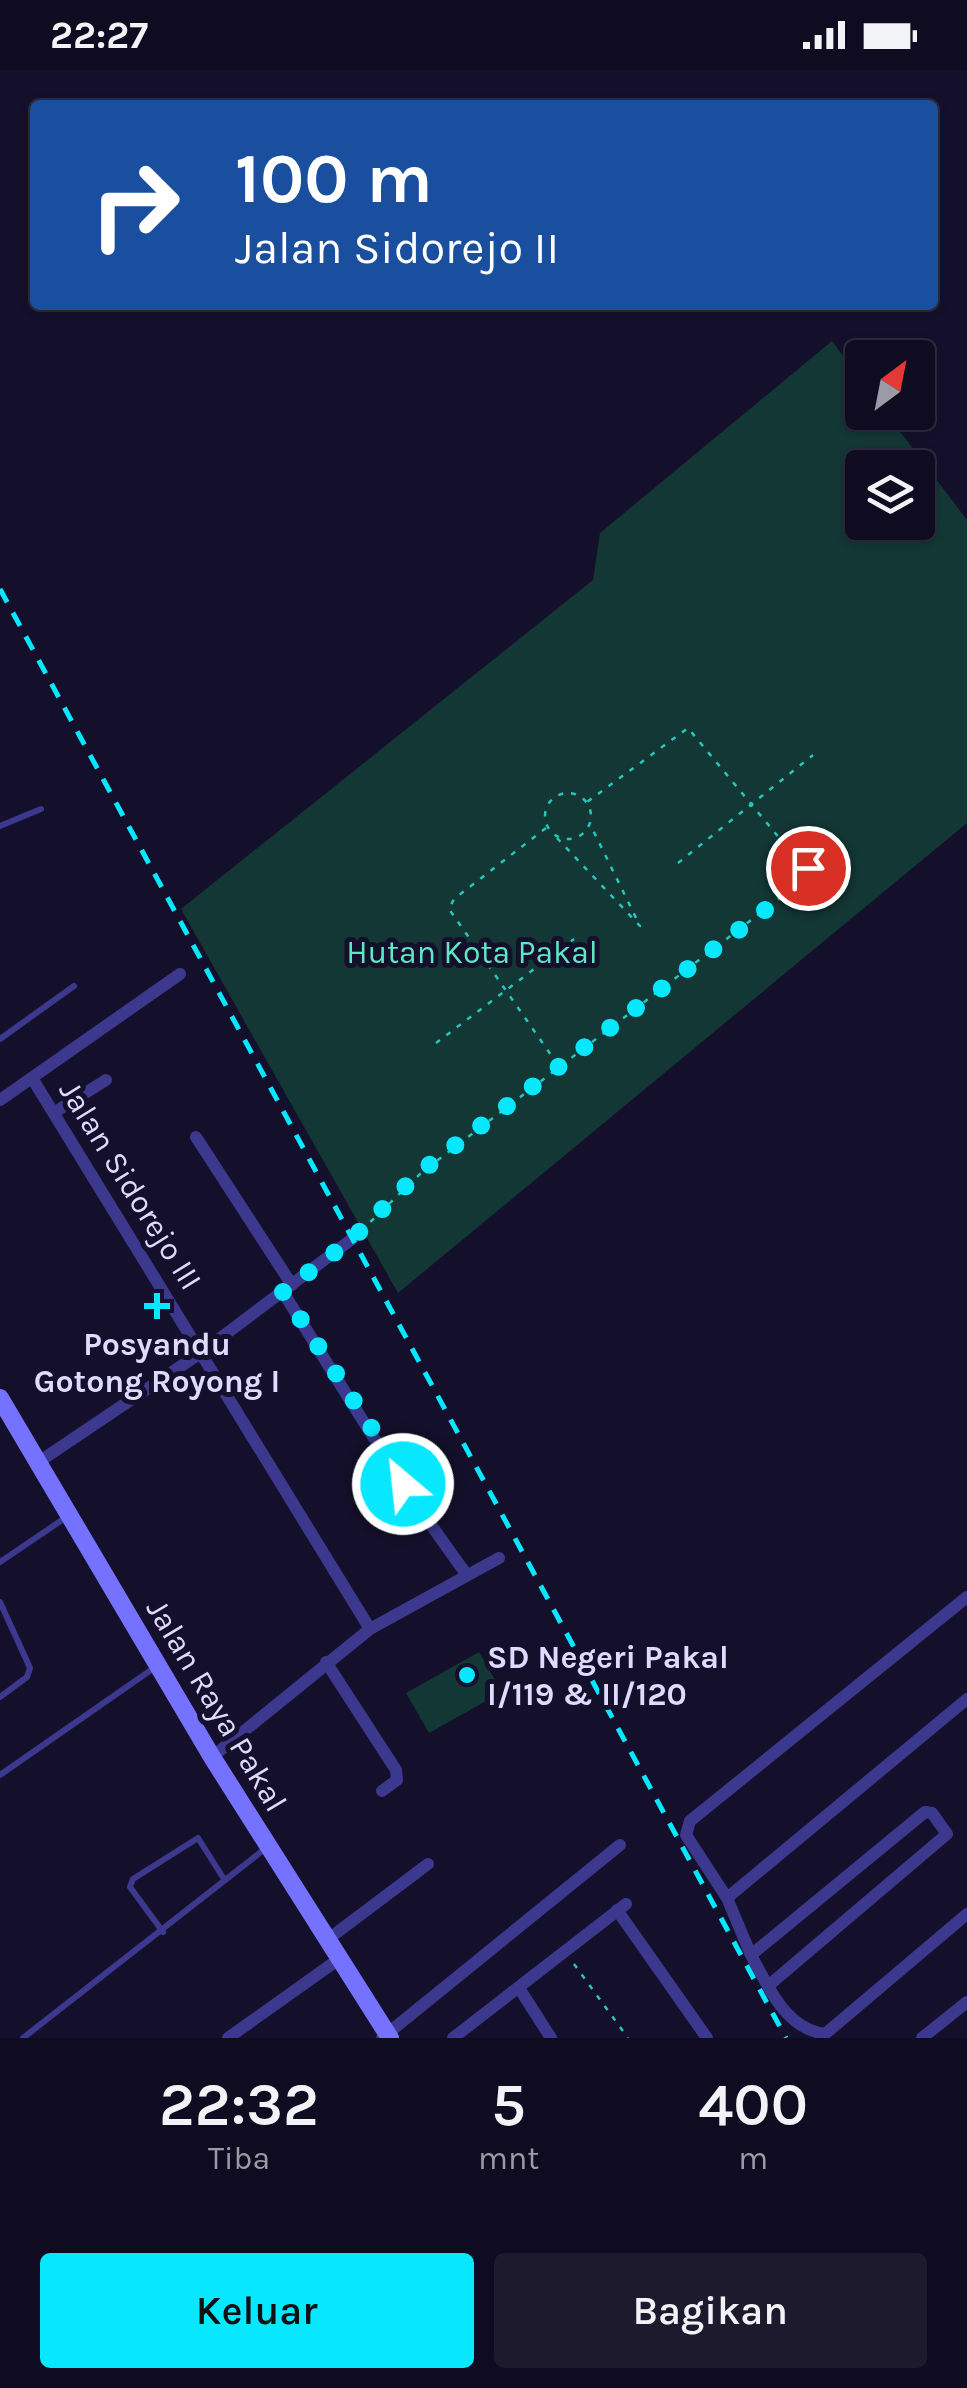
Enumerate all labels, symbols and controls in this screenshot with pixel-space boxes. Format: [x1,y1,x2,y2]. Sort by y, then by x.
text: 22:27 [50,13,148,58]
text: 100 m [235,138,433,220]
icon: right [70,140,200,270]
text: Jalan Sidorejo II [235,222,559,274]
north arrow [845,340,935,430]
map controls [845,340,935,540]
button: layers [845,450,935,540]
pin [766,826,851,911]
icon: arrive [781,841,836,896]
park label: Hutan Kota Pakal [346,934,598,971]
street label: Jalan Sidorejo III [51,1074,210,1297]
marker: Posyandu Gotong Royong I [144,1293,170,1319]
place label: Posyandu Gotong Royong I [34,1326,280,1400]
position arrow [351,1432,455,1536]
street label: Jalan Raya Pakal [139,1592,295,1818]
place label: SD Negeri Pakal I/119 & II/120 [487,1639,729,1713]
marker: SD Negeri Pakal I/119 & II/120 [456,1664,478,1686]
text: 22:32 [159,2070,319,2140]
text: 5 [491,2070,526,2140]
text: 400 [698,2070,808,2140]
text: Tiba [208,2140,270,2177]
text: mnt [478,2140,539,2177]
text: m [738,2140,768,2177]
button: Keluar [40,2253,474,2368]
button: Bagikan [494,2253,927,2368]

